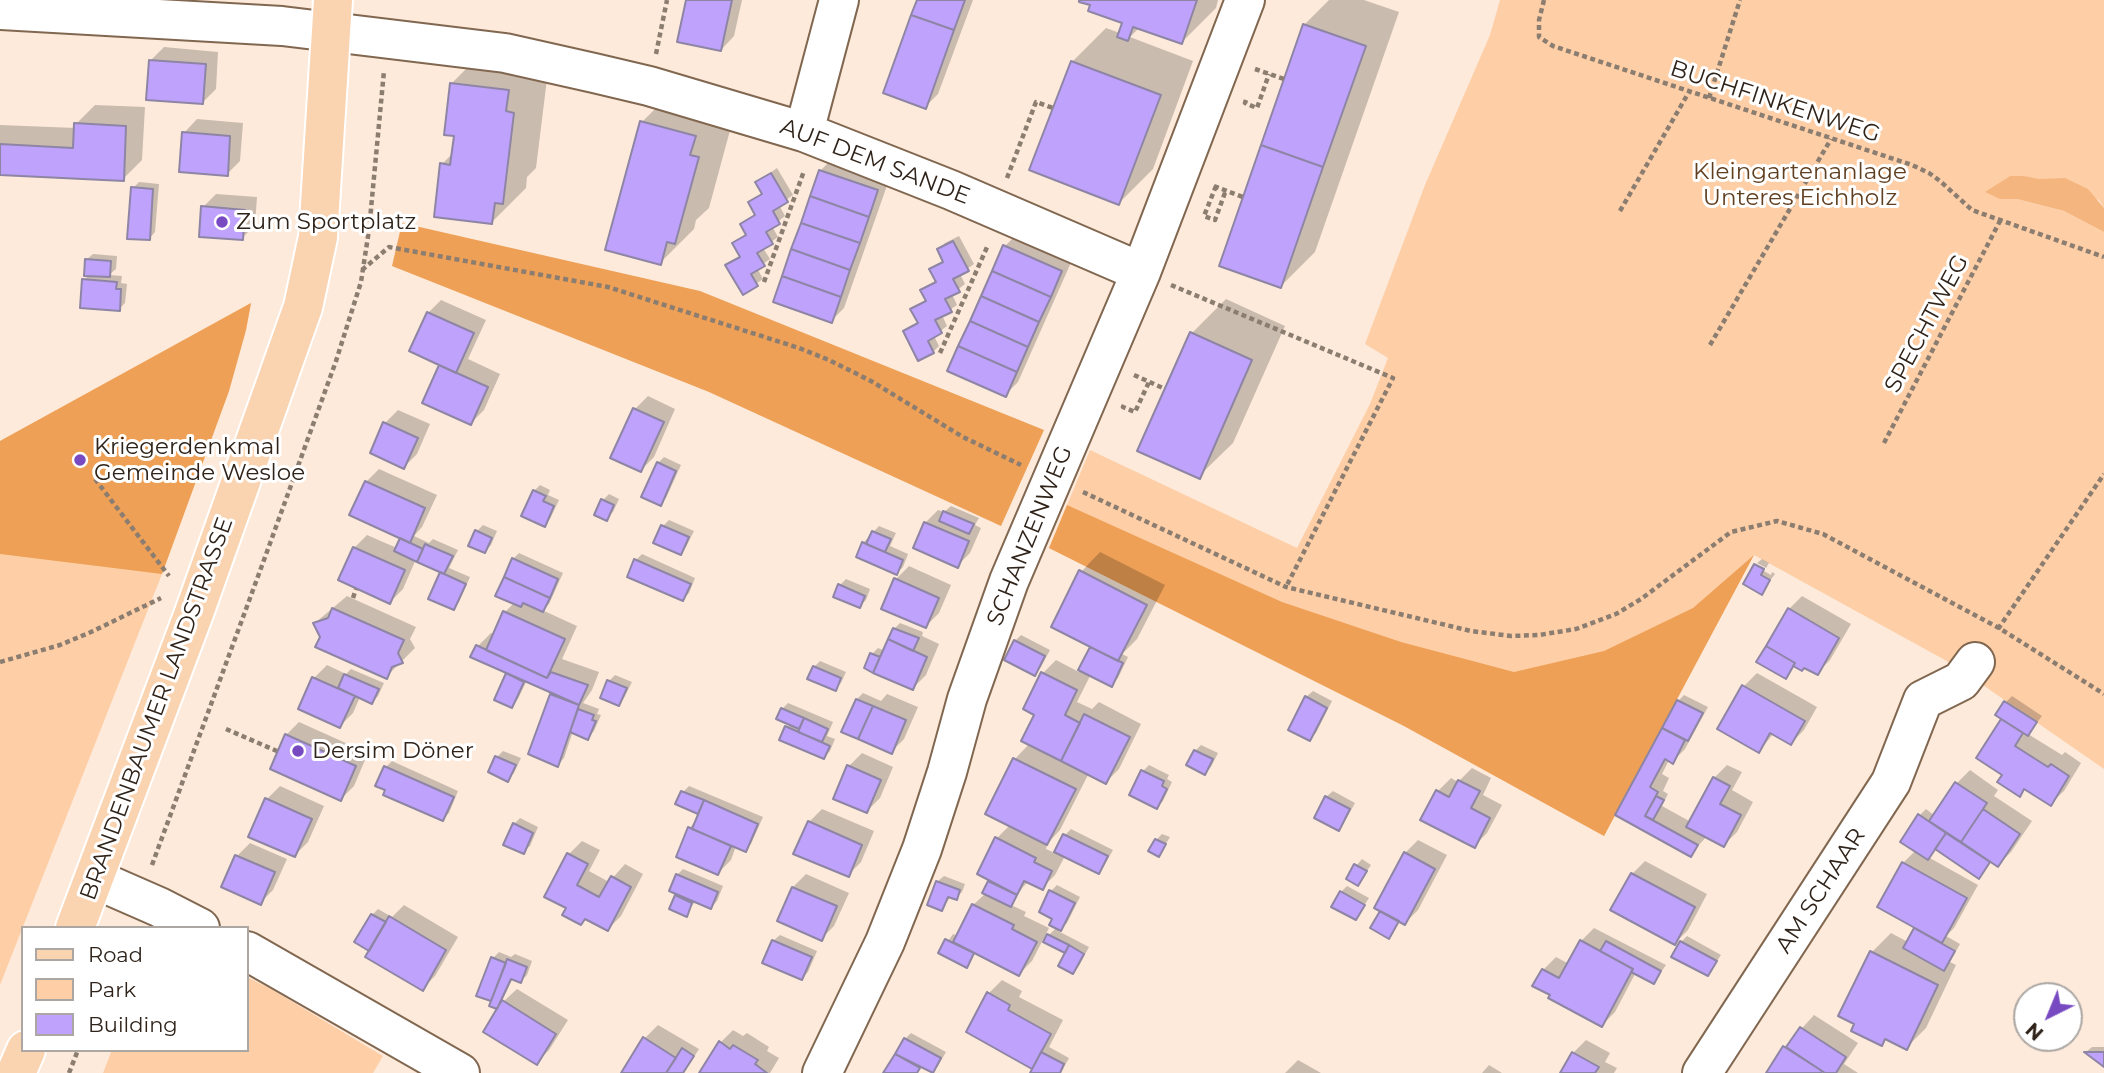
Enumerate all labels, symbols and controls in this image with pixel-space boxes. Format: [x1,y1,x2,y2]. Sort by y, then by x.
street label: BUCHFINKENWEG [1667,55,1883,149]
street label: AUF DEM SANDE [776,113,974,211]
park label: Kleingartenanlage Unteres Eichholz [1693,158,1907,212]
place label: Zum Sportplatz [236,208,416,236]
marker: Zum Sportplatz [214,214,230,230]
street label: SPECHTWEG [1879,250,1975,398]
place label: Kriegerdenkmal Gemeinde Wesloe [94,433,305,487]
street label: SCHANZENWEG [981,442,1079,630]
marker: Kriegerdenkmal Gemeinde Wesloe [72,452,88,468]
street label: BRANDENBAUMER LANDSTRASSE [75,514,239,904]
place label: Dersim Döner [312,737,474,765]
marker: Dersim Döner [290,743,306,759]
street label: AM SCHAAR [1770,823,1872,959]
legend [21,926,248,1052]
text: Road [88,942,143,967]
text: Park [88,977,136,1002]
north arrow [2013,982,2083,1052]
text: Building [88,1012,178,1037]
text: N [2021,1018,2048,1045]

